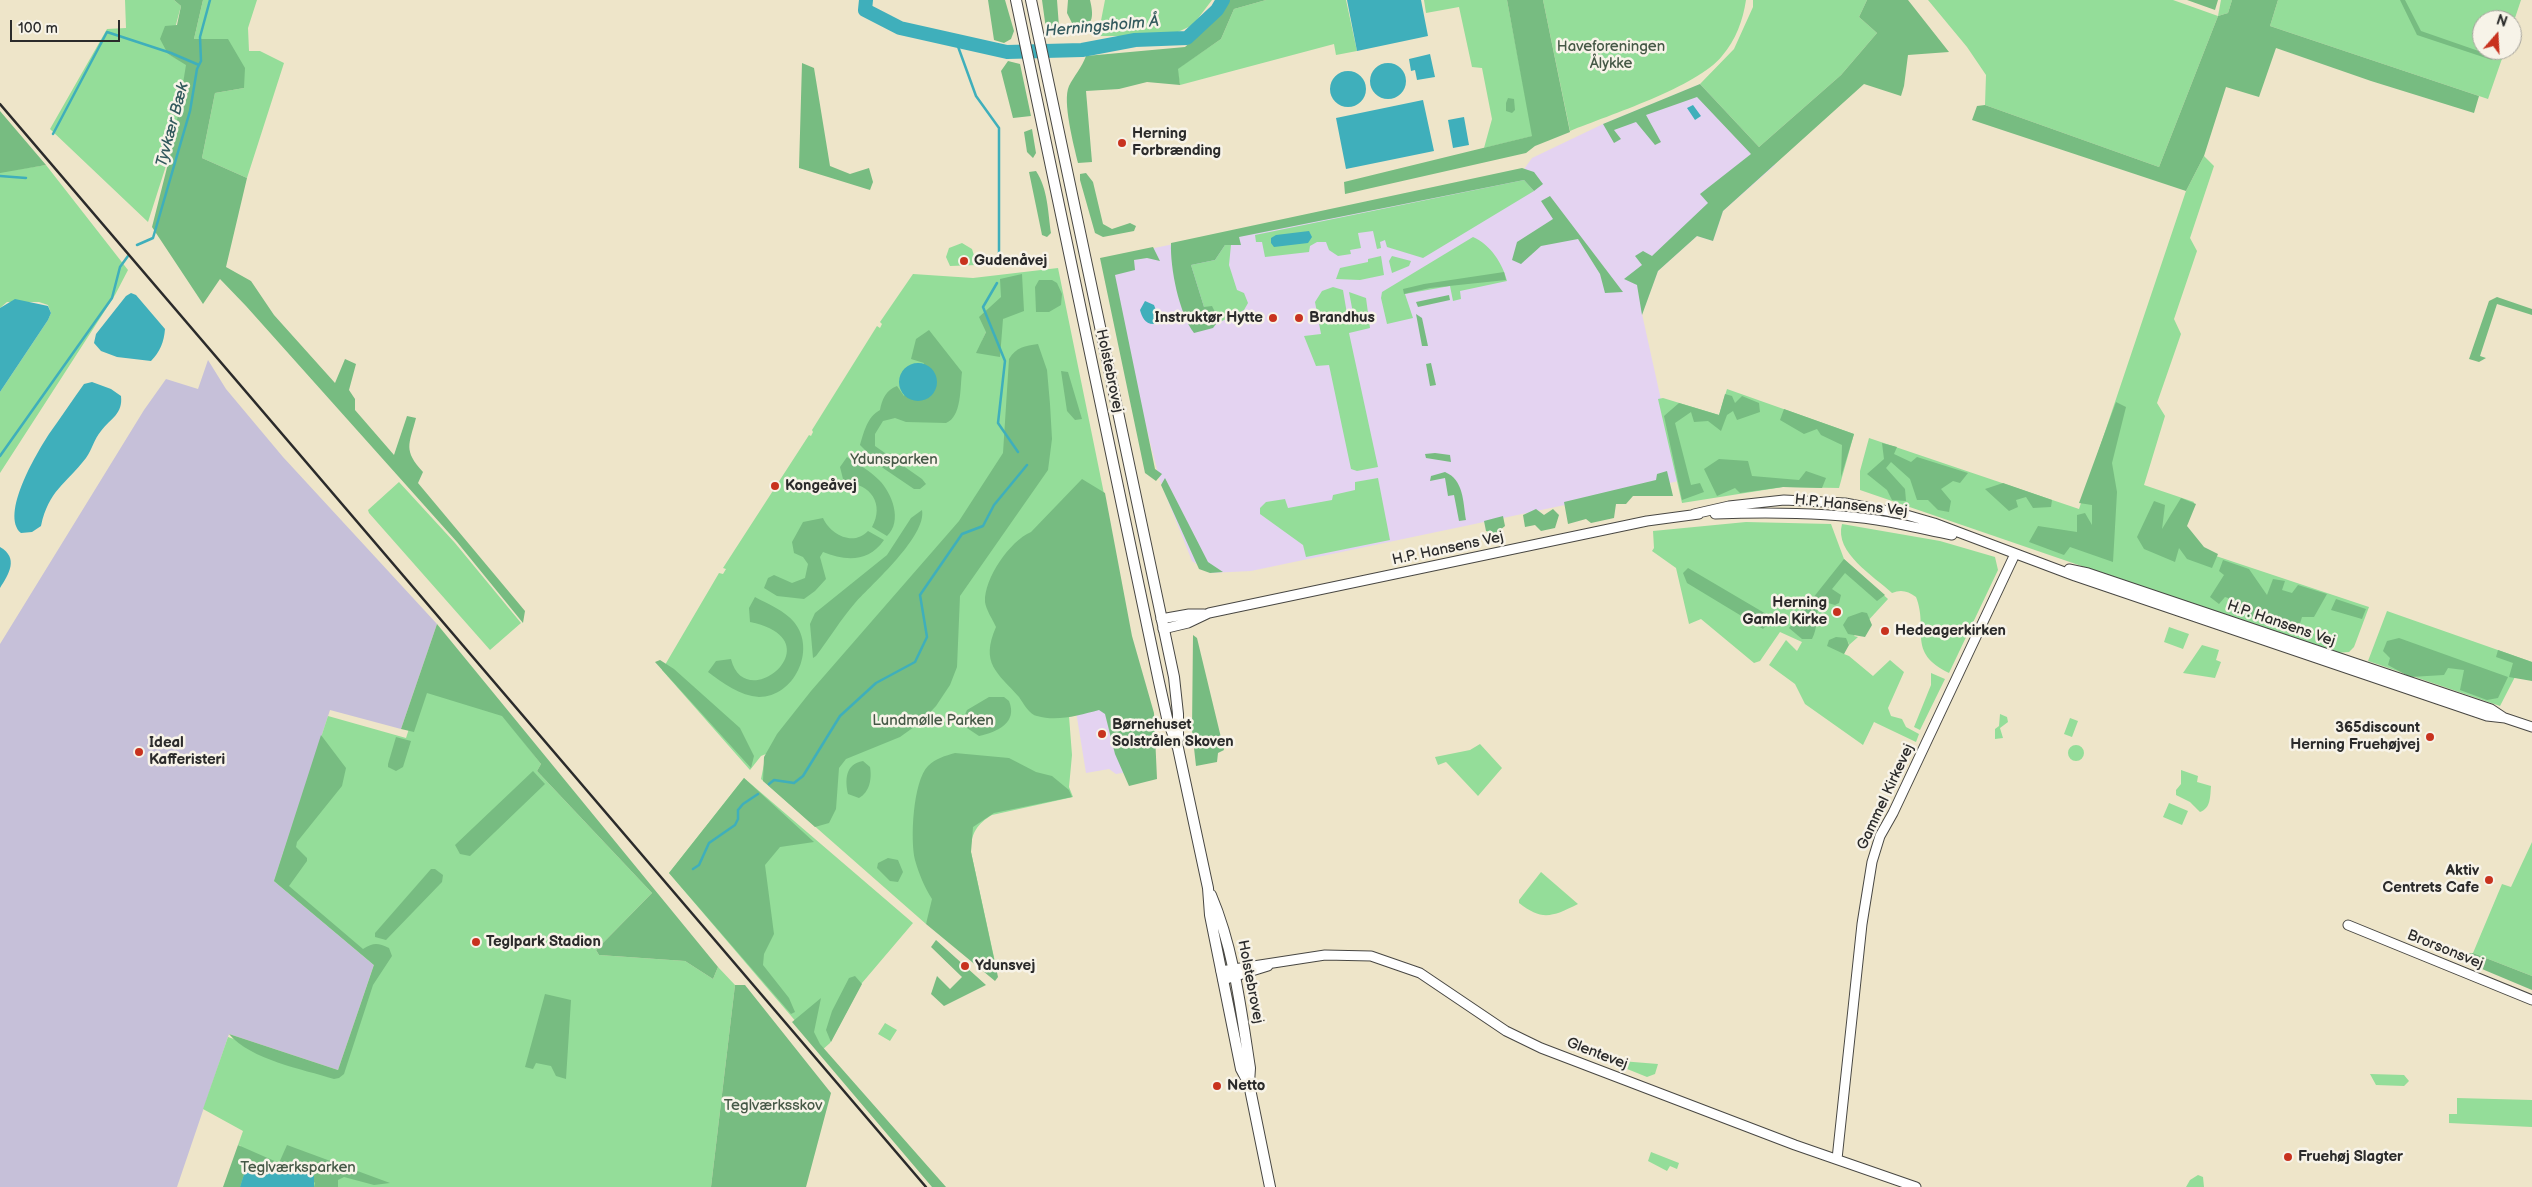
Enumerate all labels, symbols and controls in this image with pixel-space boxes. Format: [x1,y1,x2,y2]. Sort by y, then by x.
scale bar [12,10,122,42]
north arrow [2472,10,2522,60]
water label: Herningsholm Å [1044,12,1160,42]
text: N [2494,12,2509,31]
text: 100 m [18,19,58,38]
park label: Haveforeningen Ålykke [1557,38,1665,73]
water label: Tyvkær Bæk [153,81,193,169]
place label: Herning Forbrænding [1132,125,1221,160]
marker: Herning Forbrænding [1116,137,1128,149]
place label: Gudenåvej [974,252,1047,270]
marker: Gudenåvej [958,255,970,267]
place label: Instruktør Hytte [1155,309,1263,327]
place label: Brandhus [1309,309,1375,327]
marker: Instruktør Hytte [1267,312,1279,324]
marker: Brandhus [1293,312,1305,324]
street label: Holstebrovej [1091,328,1127,414]
park label: Ydunsparken [850,451,938,469]
place label: Kongeåvej [785,477,857,495]
marker: Kongeåvej [769,480,781,492]
street label: H.P. Hansens Vej [1794,491,1908,521]
street label: H.P. Hansens Vej [1391,528,1505,570]
place label: Herning Gamle Kirke [1742,594,1827,629]
street label: H.P. Hansens Vej [2224,597,2338,651]
marker: Herning Gamle Kirke [1831,606,1843,618]
place label: Hedeagerkirken [1895,622,2006,640]
marker: Hedeagerkirken [1879,625,1891,637]
park label: Lundmølle Parken [872,712,994,730]
place label: Børnehuset Solstrålen Skoven [1112,716,1234,751]
place label: 365discount Herning Fruehøjvej [2290,719,2420,754]
marker: Børnehuset Solstrålen Skoven [1096,728,1108,740]
marker: 365discount Herning Fruehøjvej [2424,731,2436,743]
place label: Ideal Kafferisteri [149,734,225,769]
street label: Gammel Kirkevej [1854,741,1918,853]
marker: Ideal Kafferisteri [133,746,145,758]
place label: Aktiv Centrets Cafe [2383,862,2479,897]
marker: Aktiv Centrets Cafe [2483,874,2495,886]
street label: Brorsonsvej [2404,927,2486,973]
place label: Teglpark Stadion [486,933,601,951]
marker: Teglpark Stadion [470,936,482,948]
street label: Holstebrovej [1233,939,1267,1025]
place label: Ydunsvej [975,957,1035,975]
marker: Ydunsvej [959,960,971,972]
street label: Glentevej [1564,1034,1630,1074]
place label: Netto [1227,1077,1265,1095]
marker: Netto [1211,1080,1223,1092]
park label: Teglværksskov [724,1097,822,1115]
place label: Fruehøj Slagter [2298,1148,2403,1166]
marker: Fruehøj Slagter [2282,1151,2294,1163]
park label: Teglværksparken [240,1159,356,1177]

